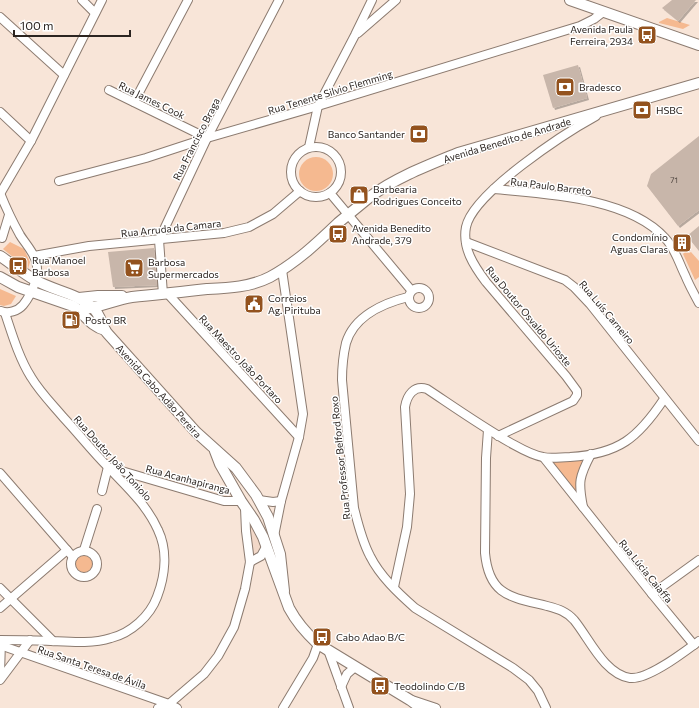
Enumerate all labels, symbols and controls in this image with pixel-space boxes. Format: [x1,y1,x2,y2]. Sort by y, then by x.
scale bar [14,12,130,38]
text: 100 m [20,18,54,32]
place label: Avenida Paula Ferreira, 2934 [570,23,633,47]
bus stop icon: Avenida Paula Ferreira, 2934 [636,24,658,46]
street label: Rua Tenente Silvio Flemming [266,67,394,117]
bank icon: Bradesco [554,76,576,98]
street label: Rua James Cook [117,79,188,121]
place label: Bradesco [579,81,621,93]
street label: Rua Francisco Braga [170,96,222,182]
bank icon: HSBC [631,99,653,121]
place label: HSBC [656,104,683,116]
street label: Avenida Benedito de Andrade [442,115,572,165]
bank icon: Banco Santander [408,123,430,145]
place label: Banco Santander [328,128,405,140]
street label: Rua Paulo Barreto [510,175,592,197]
house number: 71 [670,175,678,185]
place label: Barbearia Rodrigues Conceito [373,183,462,207]
shop icon: Barbearia Rodrigues Conceito [348,184,370,206]
street label: Rua Arruda da Camara [120,217,222,239]
place label: Avenida Benedito Andrade, 379 [352,222,431,246]
bus stop icon: Avenida Benedito Andrade, 379 [327,223,349,245]
place label: Condomínio Aguas Claras [610,231,668,255]
building icon: Condomínio Aguas Claras [671,232,693,254]
place label: Rua Manoel Barbosa [32,254,86,278]
bus stop icon: Rua Manoel Barbosa [7,255,29,277]
place label: Barbosa Supermercados [148,256,219,280]
supermarket icon: Barbosa Supermercados [123,257,145,279]
street label: Rua Doutor Osvaldo Urioste [484,264,574,368]
street label: Rua Luís Carneiro [577,278,637,346]
place label: Correios Ag. Pirituba [268,292,321,316]
public building icon: Correios Ag. Pirituba [243,293,265,315]
fuel station icon: Posto BR [60,309,82,331]
street label: Rua Maestro João Portaro [197,312,285,406]
place label: Posto BR [85,314,127,326]
street label: Avenida Cabo Adão Pereira [114,342,204,440]
street label: Rua Professor Belford Roxo [328,396,352,520]
street label: Rua Doutor João Toniolo [72,413,154,503]
street label: Rua Acanhapiranga [145,462,231,496]
street label: Rua Lúcia Caiaffa [617,537,675,605]
bus stop icon: Cabo Adao B/C [311,626,333,648]
place label: Cabo Adao B/C [336,631,405,643]
street label: Rua Santa Teresa de Ávila [36,643,148,691]
bus stop icon: Teodolindo C/B [369,675,391,697]
place label: Teodolindo C/B [394,680,465,692]

